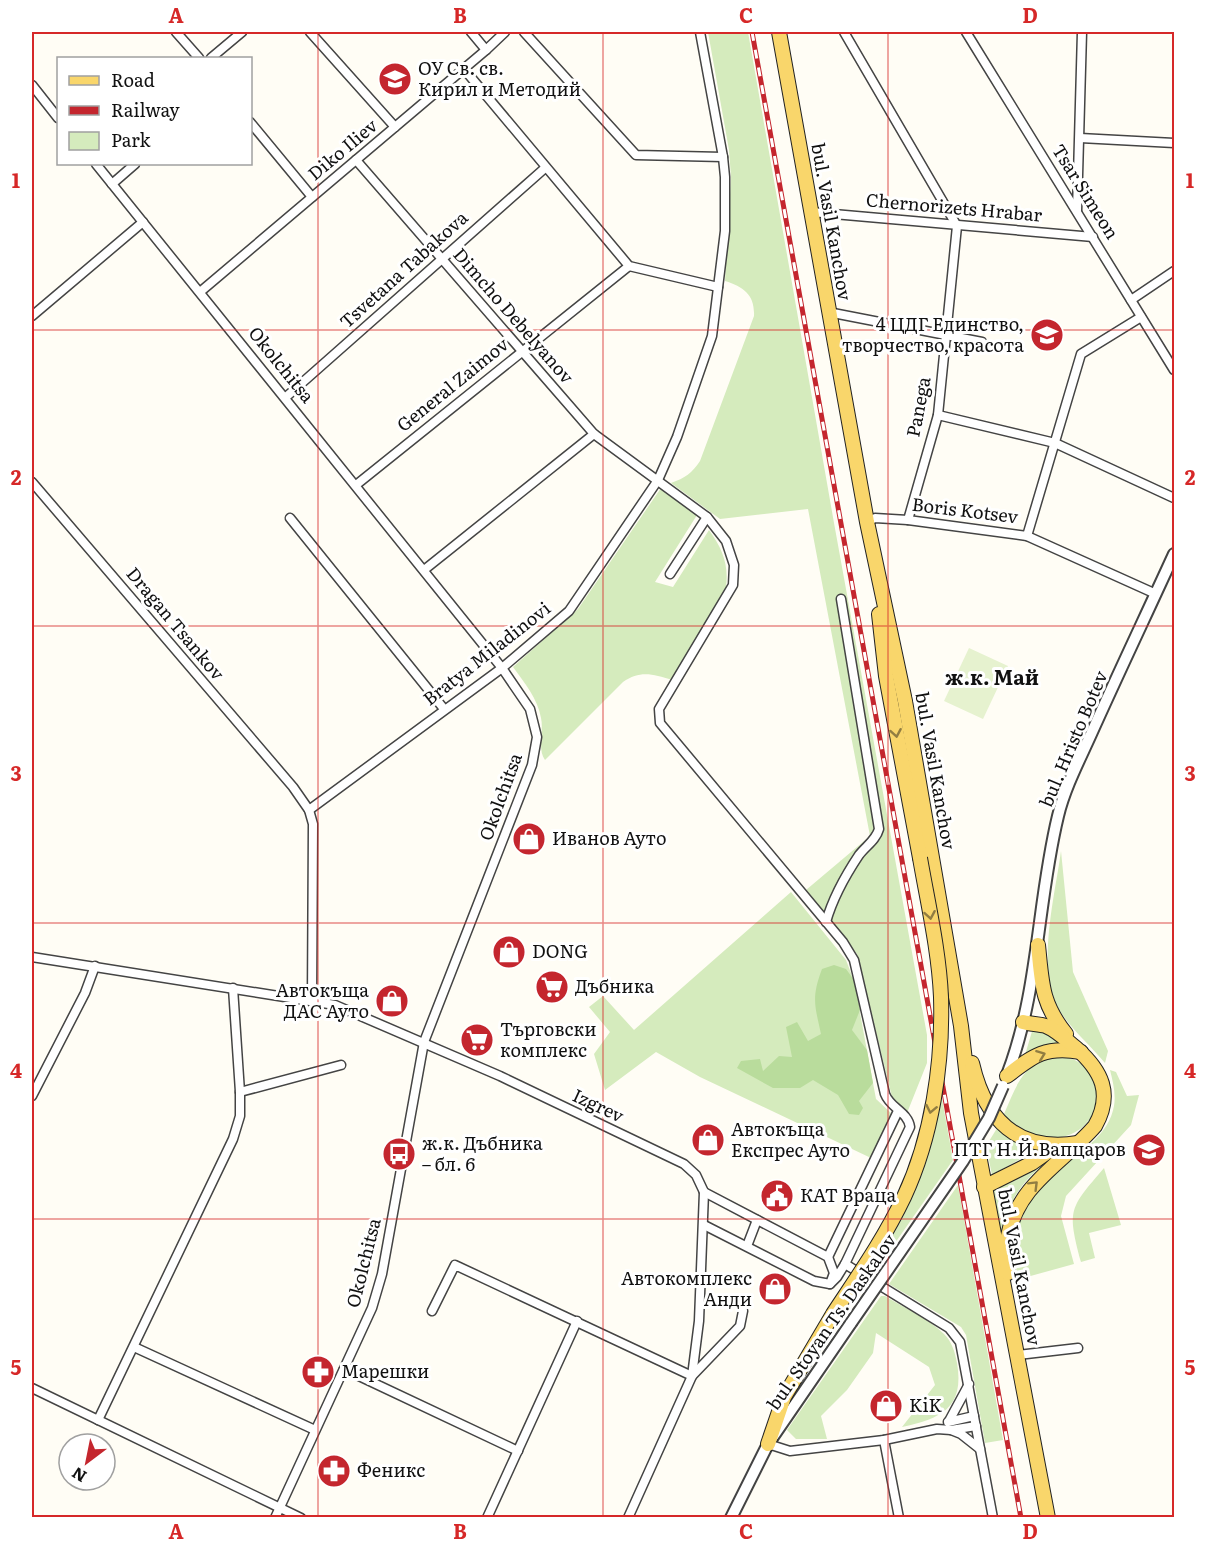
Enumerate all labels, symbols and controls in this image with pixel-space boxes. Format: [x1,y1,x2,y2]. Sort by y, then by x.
text: A [168,0,184,29]
text: B [453,0,467,29]
text: C [739,0,753,29]
text: D [1022,0,1038,29]
place label: ОУ Св. св. Кирил и Методий [418,54,581,102]
legend [57,57,252,165]
school or university icon: ОУ Св. св. Кирил и Методий [377,61,413,97]
text: Road [111,66,155,93]
text: Railway [111,96,180,123]
street label: Diko Iliev [301,111,383,186]
text: Park [111,126,152,153]
street label: Tsar Simeon [1046,138,1126,244]
street label: bul. Vasil Kanchov [805,141,860,303]
text: 1 [12,164,20,194]
text: 1 [1186,164,1194,194]
street label: Chernorizets Hrabar [865,185,1044,228]
street label: Tsvetana Tabakova [333,204,473,334]
street label: Dimcho Debelyanov [447,241,581,389]
place label: 4 ЦДГ Единство, творчество, красота [842,310,1024,358]
school or university icon: 4 ЦДГ Единство, творчество, красота [1029,317,1065,353]
street label: Okolchitsa [243,320,322,408]
street label: General Zaimov [390,330,514,438]
street label: Panega [898,374,937,439]
text: 2 [11,461,22,491]
text: 2 [1185,461,1196,491]
street label: Boris Kotsev [911,490,1020,529]
street label: Dragan Tsankov [121,561,232,686]
street label: Bratya Miladinovi [417,594,556,711]
district label: ж.к. Май [945,661,1039,691]
street label: bul. Hristo Botev [1032,666,1114,811]
street label: bul. Vasil Kanchov [909,690,964,852]
one-way arrow [889,728,902,738]
street label: Okolchitsa [471,749,528,844]
text: 3 [10,757,22,787]
text: 3 [1184,757,1196,787]
shop icon: Иванов Ауто [511,821,547,857]
place label: Иванов Ауто [552,824,666,851]
one-way arrow [923,910,936,920]
shop icon: DONG [491,934,527,970]
place label: DONG [532,937,588,964]
supermarket icon: Дъбника [534,969,570,1005]
place label: Дъбника [575,972,654,999]
place label: Автокъща ДАС Ауто [276,976,369,1024]
shop icon: Автокъща ДАС Ауто [374,983,410,1019]
place label: Търговски комплекс [500,1015,596,1063]
supermarket icon: Търговски комплекс [459,1022,495,1058]
one-way arrow [1036,1049,1046,1062]
text: 4 [10,1054,22,1084]
text: 4 [1184,1054,1196,1084]
street label: Izgrev [568,1081,629,1128]
one-way arrow [925,1104,938,1114]
place label: Автокъща Експрес Ауто [731,1115,850,1163]
shop icon: Автокъща Експрес Ауто [690,1122,726,1158]
place label: ж.к. Дъбника – бл. 6 [422,1129,543,1177]
school or university icon: ПТГ Н.Й.Вапцаров [1131,1132,1167,1168]
place label: ПТГ Н.Й.Вапцаров [953,1135,1126,1162]
bus stop icon: ж.к. Дъбника – бл. 6 [381,1136,417,1172]
public building icon: КАТ Враца [759,1178,795,1214]
place label: КАТ Враца [800,1181,896,1208]
one-way arrow [1027,1181,1038,1191]
street label: bul. Vasil Kanchov [992,1186,1049,1348]
street label: Okolchitsa [338,1215,387,1310]
street label: bul. Stoyan Ts. Daskalov [759,1227,902,1415]
place label: Автокомплекс Анди [621,1264,752,1312]
shop icon: Автокомплекс Анди [757,1271,793,1307]
text: 5 [11,1351,22,1381]
text: 5 [1185,1351,1196,1381]
pharmacy icon: Марешки [300,1354,336,1390]
place label: Марешки [341,1357,429,1384]
shop icon: KiK [868,1388,904,1424]
place label: KiK [909,1391,943,1418]
north arrow [57,1432,117,1492]
pharmacy icon: Феникс [316,1453,352,1489]
place label: Феникс [357,1456,425,1483]
text: N [66,1462,91,1489]
text: A [168,1515,184,1545]
text: B [453,1515,467,1545]
text: C [739,1515,753,1545]
text: D [1022,1515,1038,1545]

